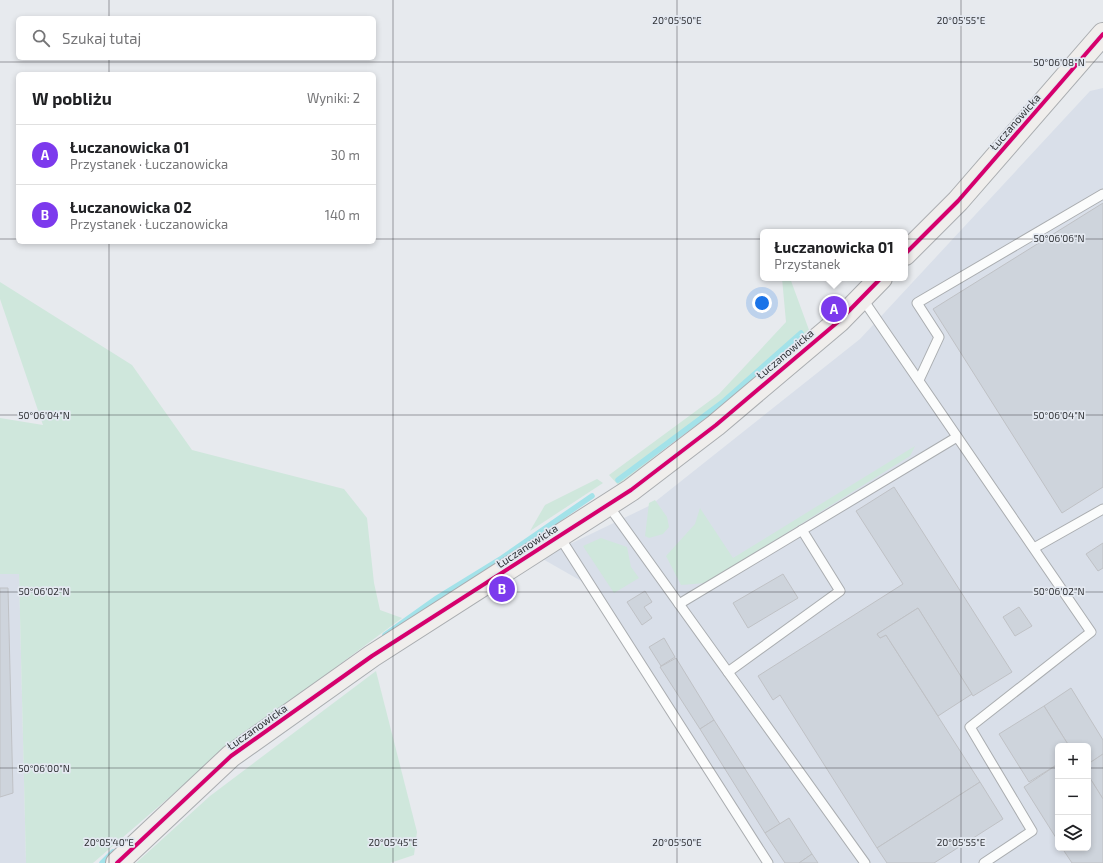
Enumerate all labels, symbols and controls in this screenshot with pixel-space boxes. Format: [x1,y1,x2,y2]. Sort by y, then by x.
text: 20°05'50"E [652,14,702,26]
text: 20°05'55"E [937,14,986,26]
search box [16,16,376,60]
icon: search [30,27,52,49]
text: Szukaj tutaj [62,29,141,47]
text: 50°06'08"N [1033,56,1085,68]
text: W pobliżu [32,88,112,108]
text: Wyniki: 2 [307,90,360,106]
street label: Łuczanowicka [987,91,1043,153]
text: Łuczanowicka 01 [70,138,190,156]
text: A [41,147,49,163]
text: 30 m [331,147,360,163]
text: Przystanek · Łuczanowicka [70,156,228,172]
text: Łuczanowicka 02 [70,198,192,216]
text: B [41,207,49,223]
text: 140 m [325,207,360,223]
text: Przystanek · Łuczanowicka [70,216,228,232]
popup [760,229,908,281]
text: 50°06'06"N [1033,232,1085,244]
text: Łuczanowicka 01 [774,238,894,256]
text: Przystanek [774,256,841,272]
your location [752,293,772,313]
pin: A [821,294,847,324]
street label: Łuczanowicka [754,326,816,381]
text: 50°06'04"N [18,409,70,421]
text: 50°06'04"N [1033,409,1085,421]
street label: Łuczanowicka [494,521,560,570]
pin: B [489,574,515,604]
text: 50°06'02"N [18,585,70,597]
text: 50°06'02"N [1033,585,1085,597]
street label: Łuczanowicka [224,701,289,752]
map controls [1055,743,1091,851]
button: + [1055,743,1091,779]
text: 50°06'00"N [18,762,70,774]
button: − [1055,779,1091,815]
button: layers [1055,815,1091,851]
text: 20°05'40"E [84,836,134,848]
text: 20°05'45"E [368,836,418,848]
text: 20°05'50"E [652,836,702,848]
text: 20°05'55"E [937,836,986,848]

